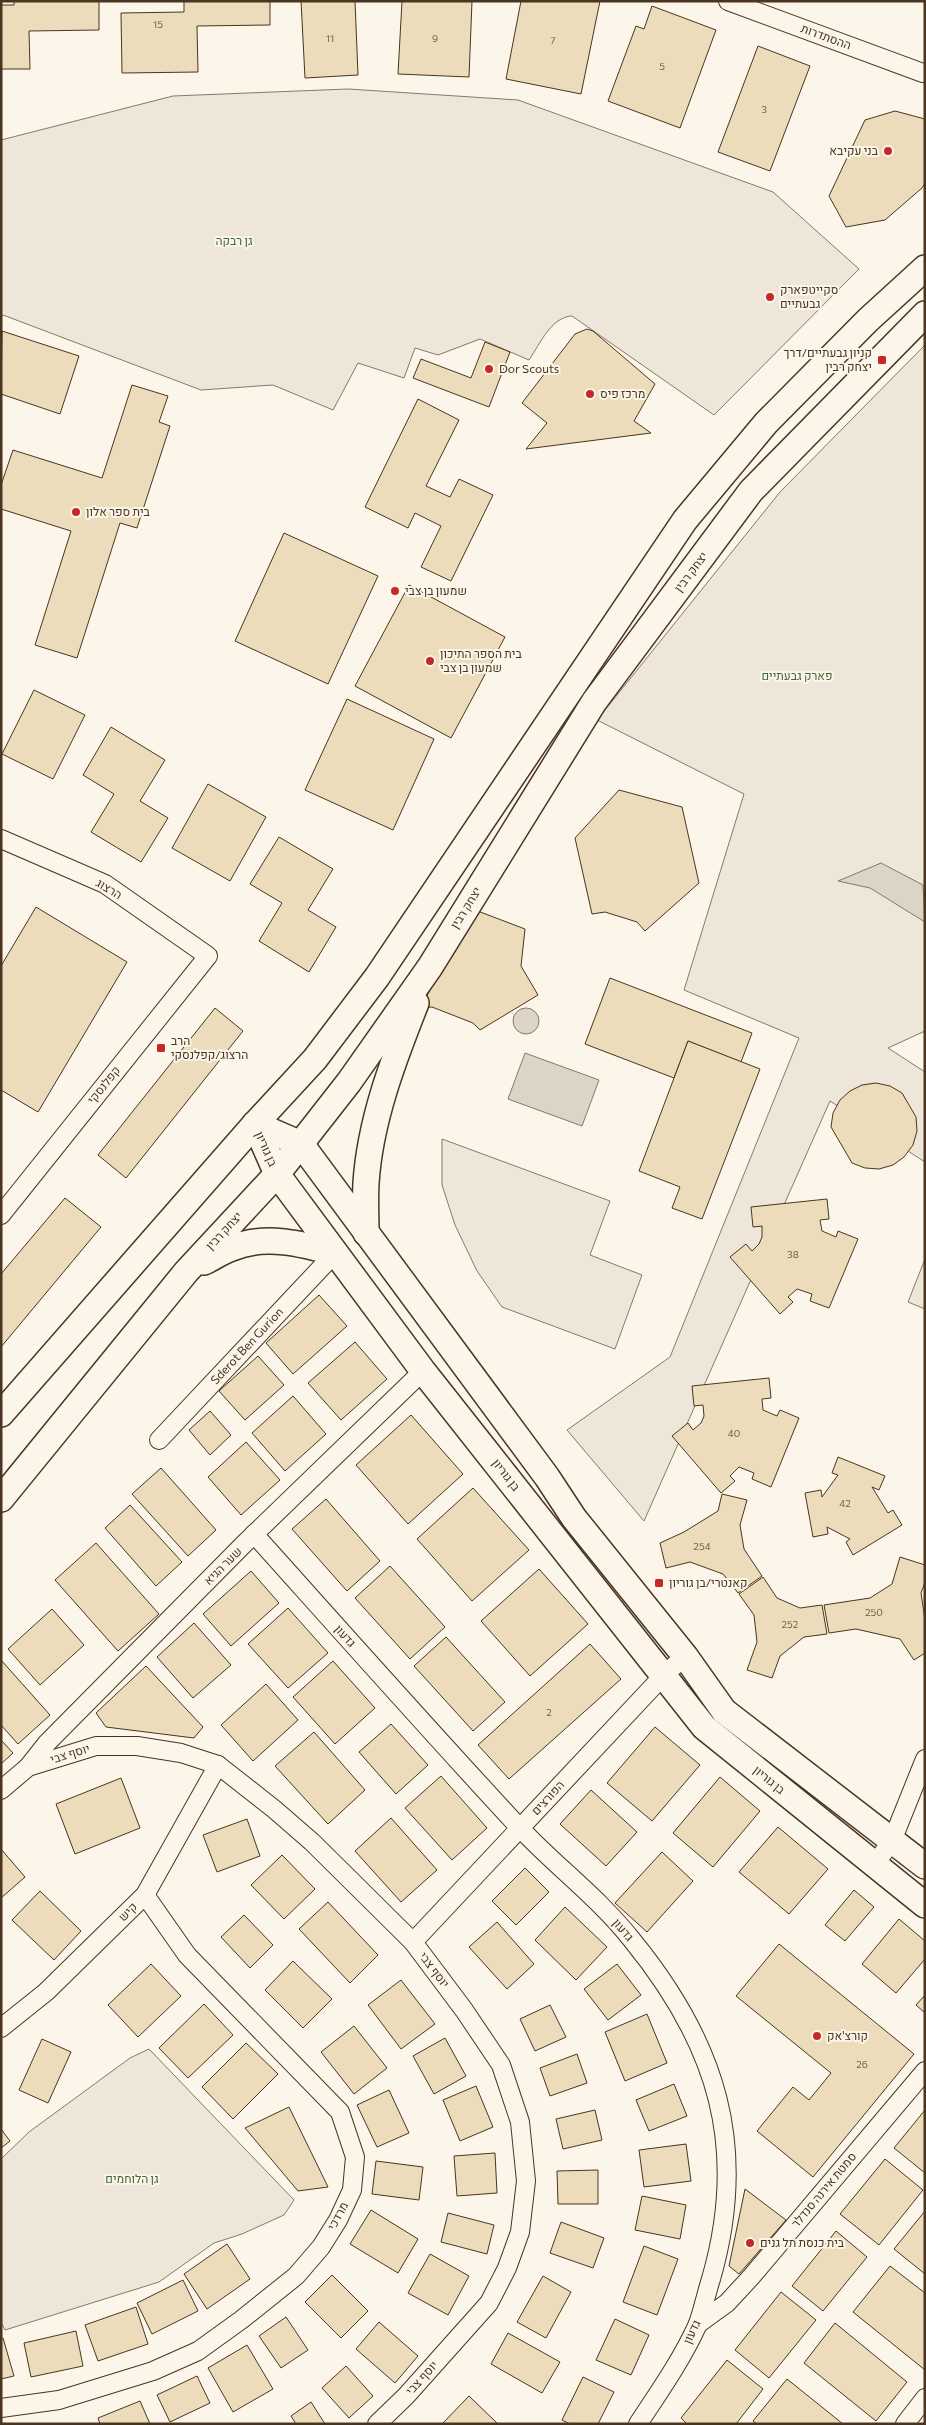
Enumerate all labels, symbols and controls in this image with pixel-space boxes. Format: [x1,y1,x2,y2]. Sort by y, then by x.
house number: 15 [153,18,163,30]
street label: ההסתדרות [799,21,853,52]
house number: 11 [326,32,334,44]
house number: 9 [432,32,438,44]
house number: 7 [550,34,556,46]
house number: 5 [659,60,665,72]
house number: 3 [761,103,767,115]
place label: בני עקיבא [829,143,879,157]
marker: בני עקיבא [882,145,894,157]
park label: גן רבקה [215,233,253,247]
place label: סקייטפארק גבעתיים [780,282,838,310]
marker: סקייטפארק גבעתיים [764,291,776,303]
place label: קניון גבעתיים/דרך יצחק רבין [784,345,872,373]
marker: קניון גבעתיים/דרך יצחק רבין [876,354,888,366]
place label: Dor Scouts [499,361,559,375]
marker: Dor Scouts [483,363,495,375]
place label: מרכז פיס [600,386,645,400]
marker: מרכז פיס [584,388,596,400]
place label: בית ספר אלון [86,504,151,518]
marker: בית ספר אלון [70,506,82,518]
street label: יצחק רבין [671,549,710,594]
place label: שמעון בן צבי [405,583,467,597]
marker: שמעון בן צבי [389,585,401,597]
place label: בית הספר התיכון שמעון בן צבי [440,646,522,674]
marker: בית הספר התיכון שמעון בן צבי [424,655,436,667]
park label: פארק גבעתיים [761,668,833,682]
street label: הרצוג [94,875,125,901]
street label: יצחק רבין [447,884,483,931]
place label: הרב הרצוג/קפלנסקי [171,1033,248,1061]
marker: הרב הרצוג/קפלנסקי [155,1042,167,1054]
street label: קפלנסקי [84,1063,123,1106]
street label: בן גוריון [253,1129,281,1169]
street label: יצחק רבין [202,1209,244,1252]
house number: 38 [787,1248,799,1260]
street label: Sderot Ben Gurion [207,1304,285,1387]
house number: 40 [728,1427,740,1439]
street label: בן גוריון [490,1456,524,1494]
house number: 42 [839,1497,851,1509]
house number: 254 [693,1540,711,1552]
street label: שער הגיא [200,1543,244,1587]
place label: קאנטרי/בן גוריון [669,1575,748,1589]
marker: קאנטרי/בן גוריון [653,1577,665,1589]
house number: 250 [865,1606,883,1618]
house number: 252 [782,1618,799,1630]
street label: גדעון [332,1621,359,1650]
house number: 2 [546,1706,552,1718]
street label: יוסף צבי [48,1740,91,1766]
street label: בן גוריון [751,1762,789,1797]
street label: הפורצים [528,1777,567,1817]
street label: קיש [115,1899,140,1924]
street label: גדעון [610,1915,637,1944]
street label: יוסף צבי [417,1949,453,1990]
place label: קורצ'אק [827,2028,868,2042]
marker: קורצ'אק [811,2030,823,2042]
house number: 26 [856,2058,868,2070]
street label: סמטת אירנה סנדלר [788,2149,859,2230]
park label: גן הלוחמים [105,2171,159,2185]
street label: מרדכי [324,2199,350,2232]
place label: בית כנסת תל גנים [760,2235,845,2249]
marker: בית כנסת תל גנים [744,2237,756,2249]
street label: גדעון [680,2317,703,2346]
street label: יוסף צבי [402,2358,440,2397]

